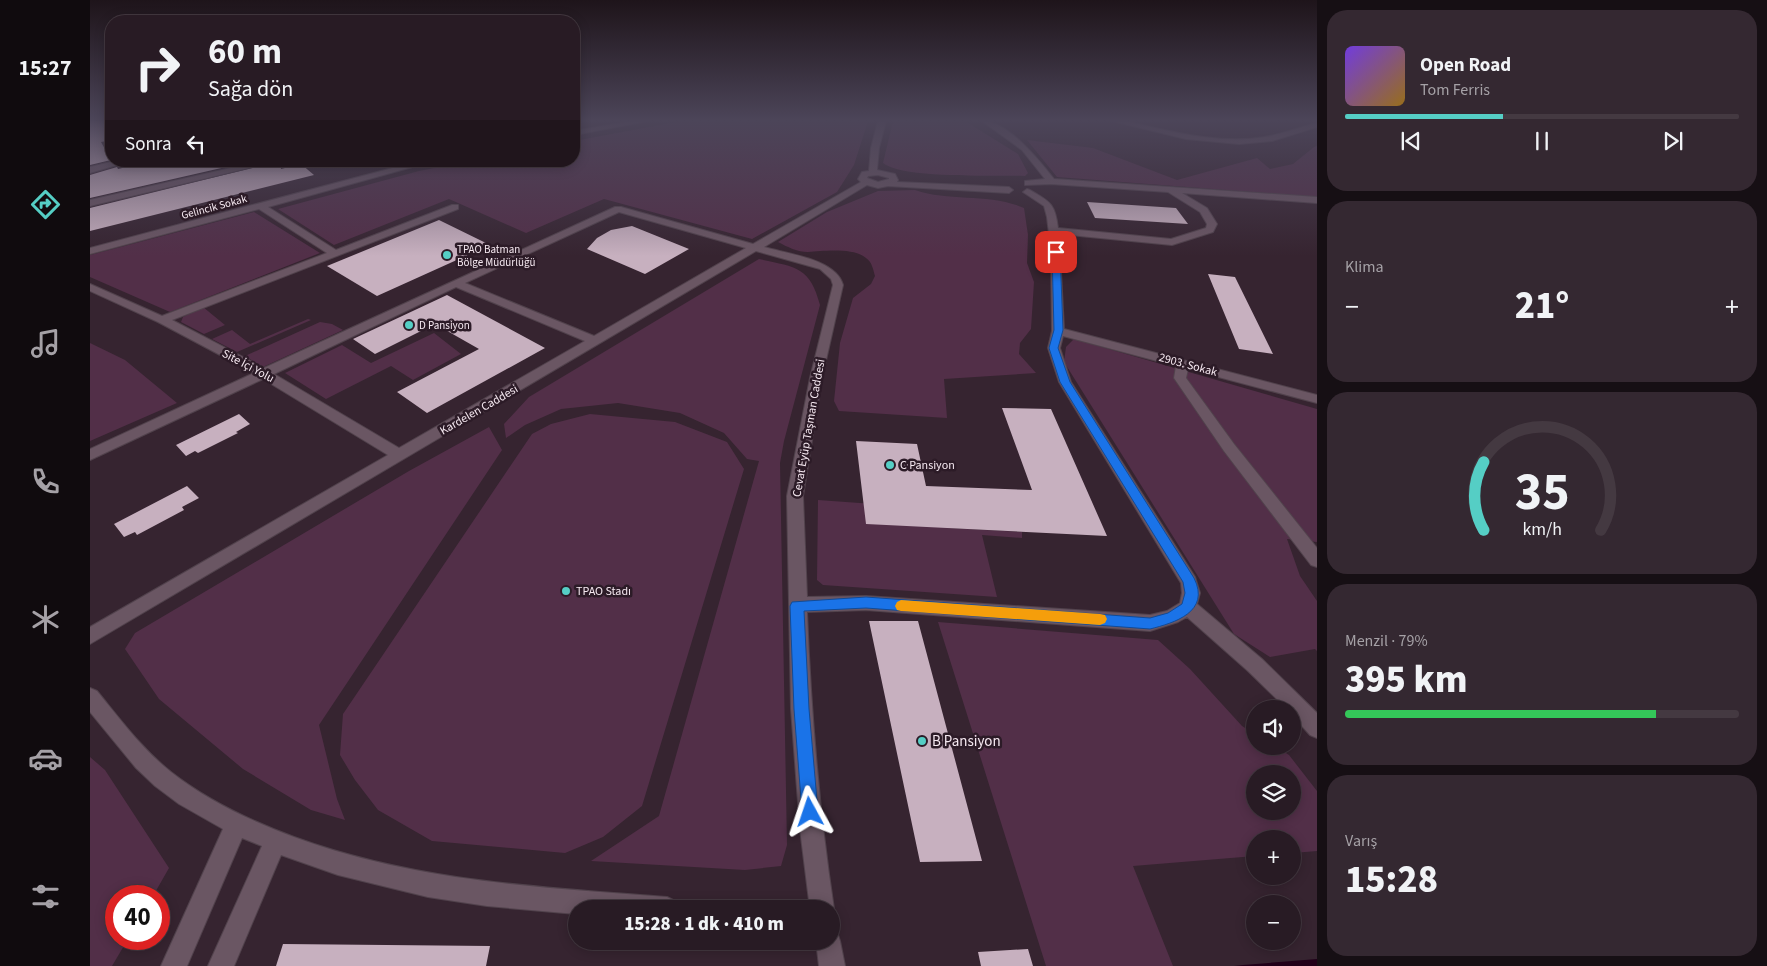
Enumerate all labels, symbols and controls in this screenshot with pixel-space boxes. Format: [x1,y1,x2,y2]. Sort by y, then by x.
text: 60 m [208,27,282,77]
icon: right [125,35,190,100]
text: 15:27 [18,52,72,84]
text: Open Road [1420,52,1511,79]
text: Sağa dön [208,73,293,105]
text: Tom Ferris [1420,79,1490,101]
icon: previous [1397,127,1425,155]
icon: pause [1528,127,1556,155]
icon: next [1659,127,1687,155]
icon: left [182,130,210,158]
text: Sonra [125,131,172,158]
icon: directions [28,187,63,222]
street label: Gelincik Sokak [180,191,249,223]
pin [1035,231,1077,273]
icon: arrive [1042,238,1070,266]
place label: TPAO Batman Bölge Müdürlüğü [457,242,536,270]
marker: TPAO Batman Bölge Müdürlüğü [441,249,453,261]
text: Klima [1345,256,1384,278]
text: 21° [1515,279,1569,333]
text: − [1345,287,1359,327]
text: + [1725,287,1739,327]
place label: D Pansiyon [419,318,470,333]
marker: D Pansiyon [403,319,415,331]
icon: music [28,326,63,361]
street label: Site İçi Yolu [219,345,277,387]
street label: 2903. Sokak [1157,349,1219,381]
street label: Cevat Eyüp Taşman Caddesi [788,358,830,498]
street label: Kardelen Caddesi [437,381,521,439]
text: 35 [1515,456,1569,530]
place label: C Pansiyon [900,457,955,474]
marker: C Pansiyon [884,459,896,471]
icon: phone [28,464,63,499]
text: km/h [1522,517,1562,542]
place label: TPAO Stadı [576,583,631,600]
marker: TPAO Stadı [560,585,572,597]
icon: climate [28,602,63,637]
text: Menzil · 79% [1345,630,1428,652]
text: 395 km [1345,653,1467,707]
map controls [1246,700,1301,950]
button: sound [1246,700,1301,755]
place label: B Pansiyon [932,731,1001,752]
marker: B Pansiyon [916,735,928,747]
icon: car [28,741,63,776]
button: layers [1246,765,1301,820]
position arrow [783,785,835,837]
button: + [1246,830,1301,885]
text: Varış [1345,830,1377,852]
text: 15:28 [1345,853,1438,907]
icon: filters [28,879,63,914]
speed limit sign: 40 [105,885,170,950]
button: − [1246,895,1301,950]
text: 15:28 · 1 dk · 410 m [624,911,784,938]

